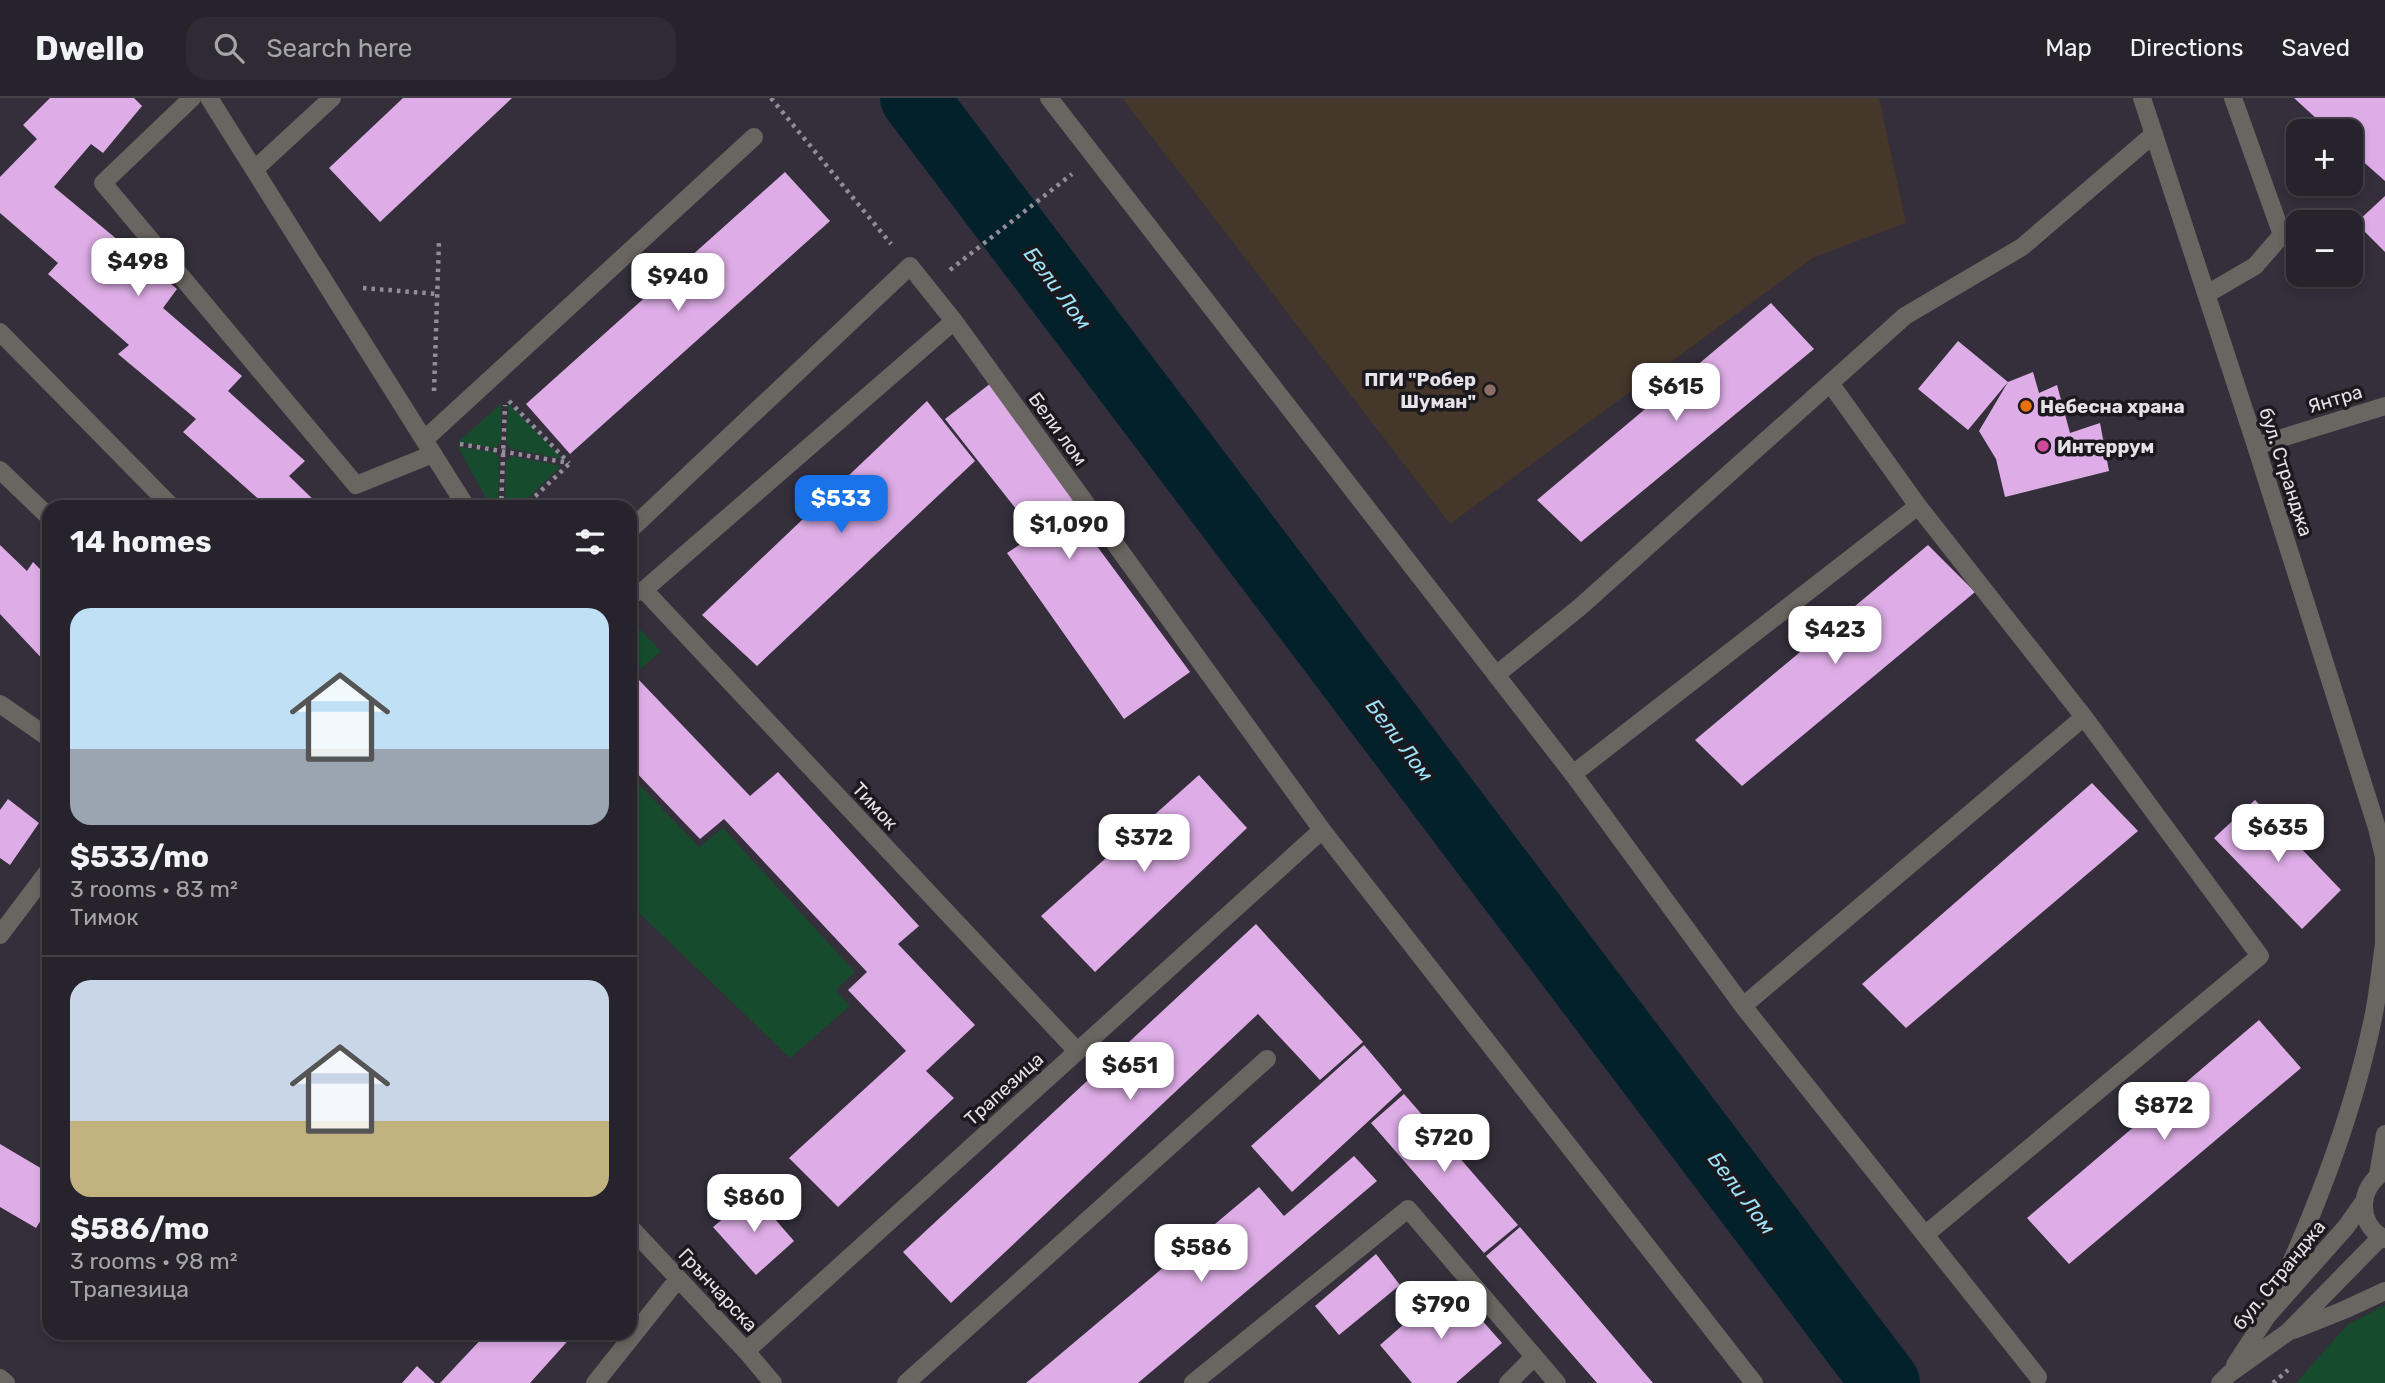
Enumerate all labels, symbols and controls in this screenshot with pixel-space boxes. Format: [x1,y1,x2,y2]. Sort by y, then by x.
search box [186,17,676,80]
text: Dwello [35,29,144,68]
icon: search [210,29,248,67]
text: Search here [266,33,412,64]
text: Map [2045,34,2092,62]
text: Directions [2130,34,2243,62]
text: Saved [2281,34,2350,62]
map controls [2286,119,2363,287]
button: + [2286,119,2363,196]
button: − [2286,210,2363,287]
pin: $498 [97,238,179,298]
water label: Бели Лом [1019,242,1097,334]
text: $498 [107,247,169,275]
pin: $940 [637,254,719,313]
text: $940 [647,262,709,290]
pin: $615 [1635,364,1717,423]
place label: ПГИ "Робер Шуман" [1364,368,1476,413]
text: $615 [1648,372,1704,400]
street label: Янтра [2305,380,2365,418]
marker: ПГИ "Робер Шуман" [1482,382,1498,398]
street label: Бели лом [1024,388,1092,470]
place label: Небесна храна [2040,395,2185,418]
marker: Небесна храна [2018,398,2034,414]
street label: бул. Странджа [2254,405,2318,539]
place label: Интеррум [2057,435,2154,458]
marker: Интеррум [2035,438,2051,454]
pin: $533 [800,476,882,535]
text: $533 [811,484,871,512]
pin: $1,090 [1012,502,1126,561]
text: $1,090 [1029,510,1109,538]
icon: filters [571,523,609,561]
text: 14 homes [70,524,212,560]
pin: $423 [1794,606,1876,666]
text: $423 [1804,615,1866,643]
icon: home [277,654,403,780]
water label: Бели Лом [1361,694,1439,786]
street label: Тимок [847,777,903,835]
pin: $635 [2237,804,2319,864]
text: $635 [2248,813,2308,841]
pin: $372 [1103,814,1185,874]
text: $372 [1115,823,1173,851]
text: $533/mo [70,839,209,875]
text: 3 rooms · 83 m² [70,875,238,903]
text: Тимок [70,903,139,931]
icon: home [277,1026,403,1152]
pin: $651 [1089,1042,1171,1102]
street label: Трапезица [960,1048,1048,1130]
text: $651 [1102,1051,1158,1079]
pin: $872 [2123,1082,2205,1142]
text: $872 [2134,1091,2194,1119]
pin: $720 [1403,1114,1485,1174]
text: $720 [1414,1123,1474,1151]
water label: Бели Лом [1703,1147,1781,1239]
pin: $860 [713,1174,795,1234]
text: $860 [723,1183,785,1211]
text: $586/mo [70,1211,209,1247]
street label: бул. Странджа [2228,1216,2330,1334]
pin: $586 [1160,1224,1242,1284]
text: $586 [1171,1233,1231,1261]
street label: Грънчарска [674,1244,762,1336]
text: 3 rooms · 98 m² [70,1247,238,1275]
text: Трапезица [70,1275,189,1303]
pin: $790 [1400,1282,1482,1341]
text: $790 [1412,1290,1470,1318]

